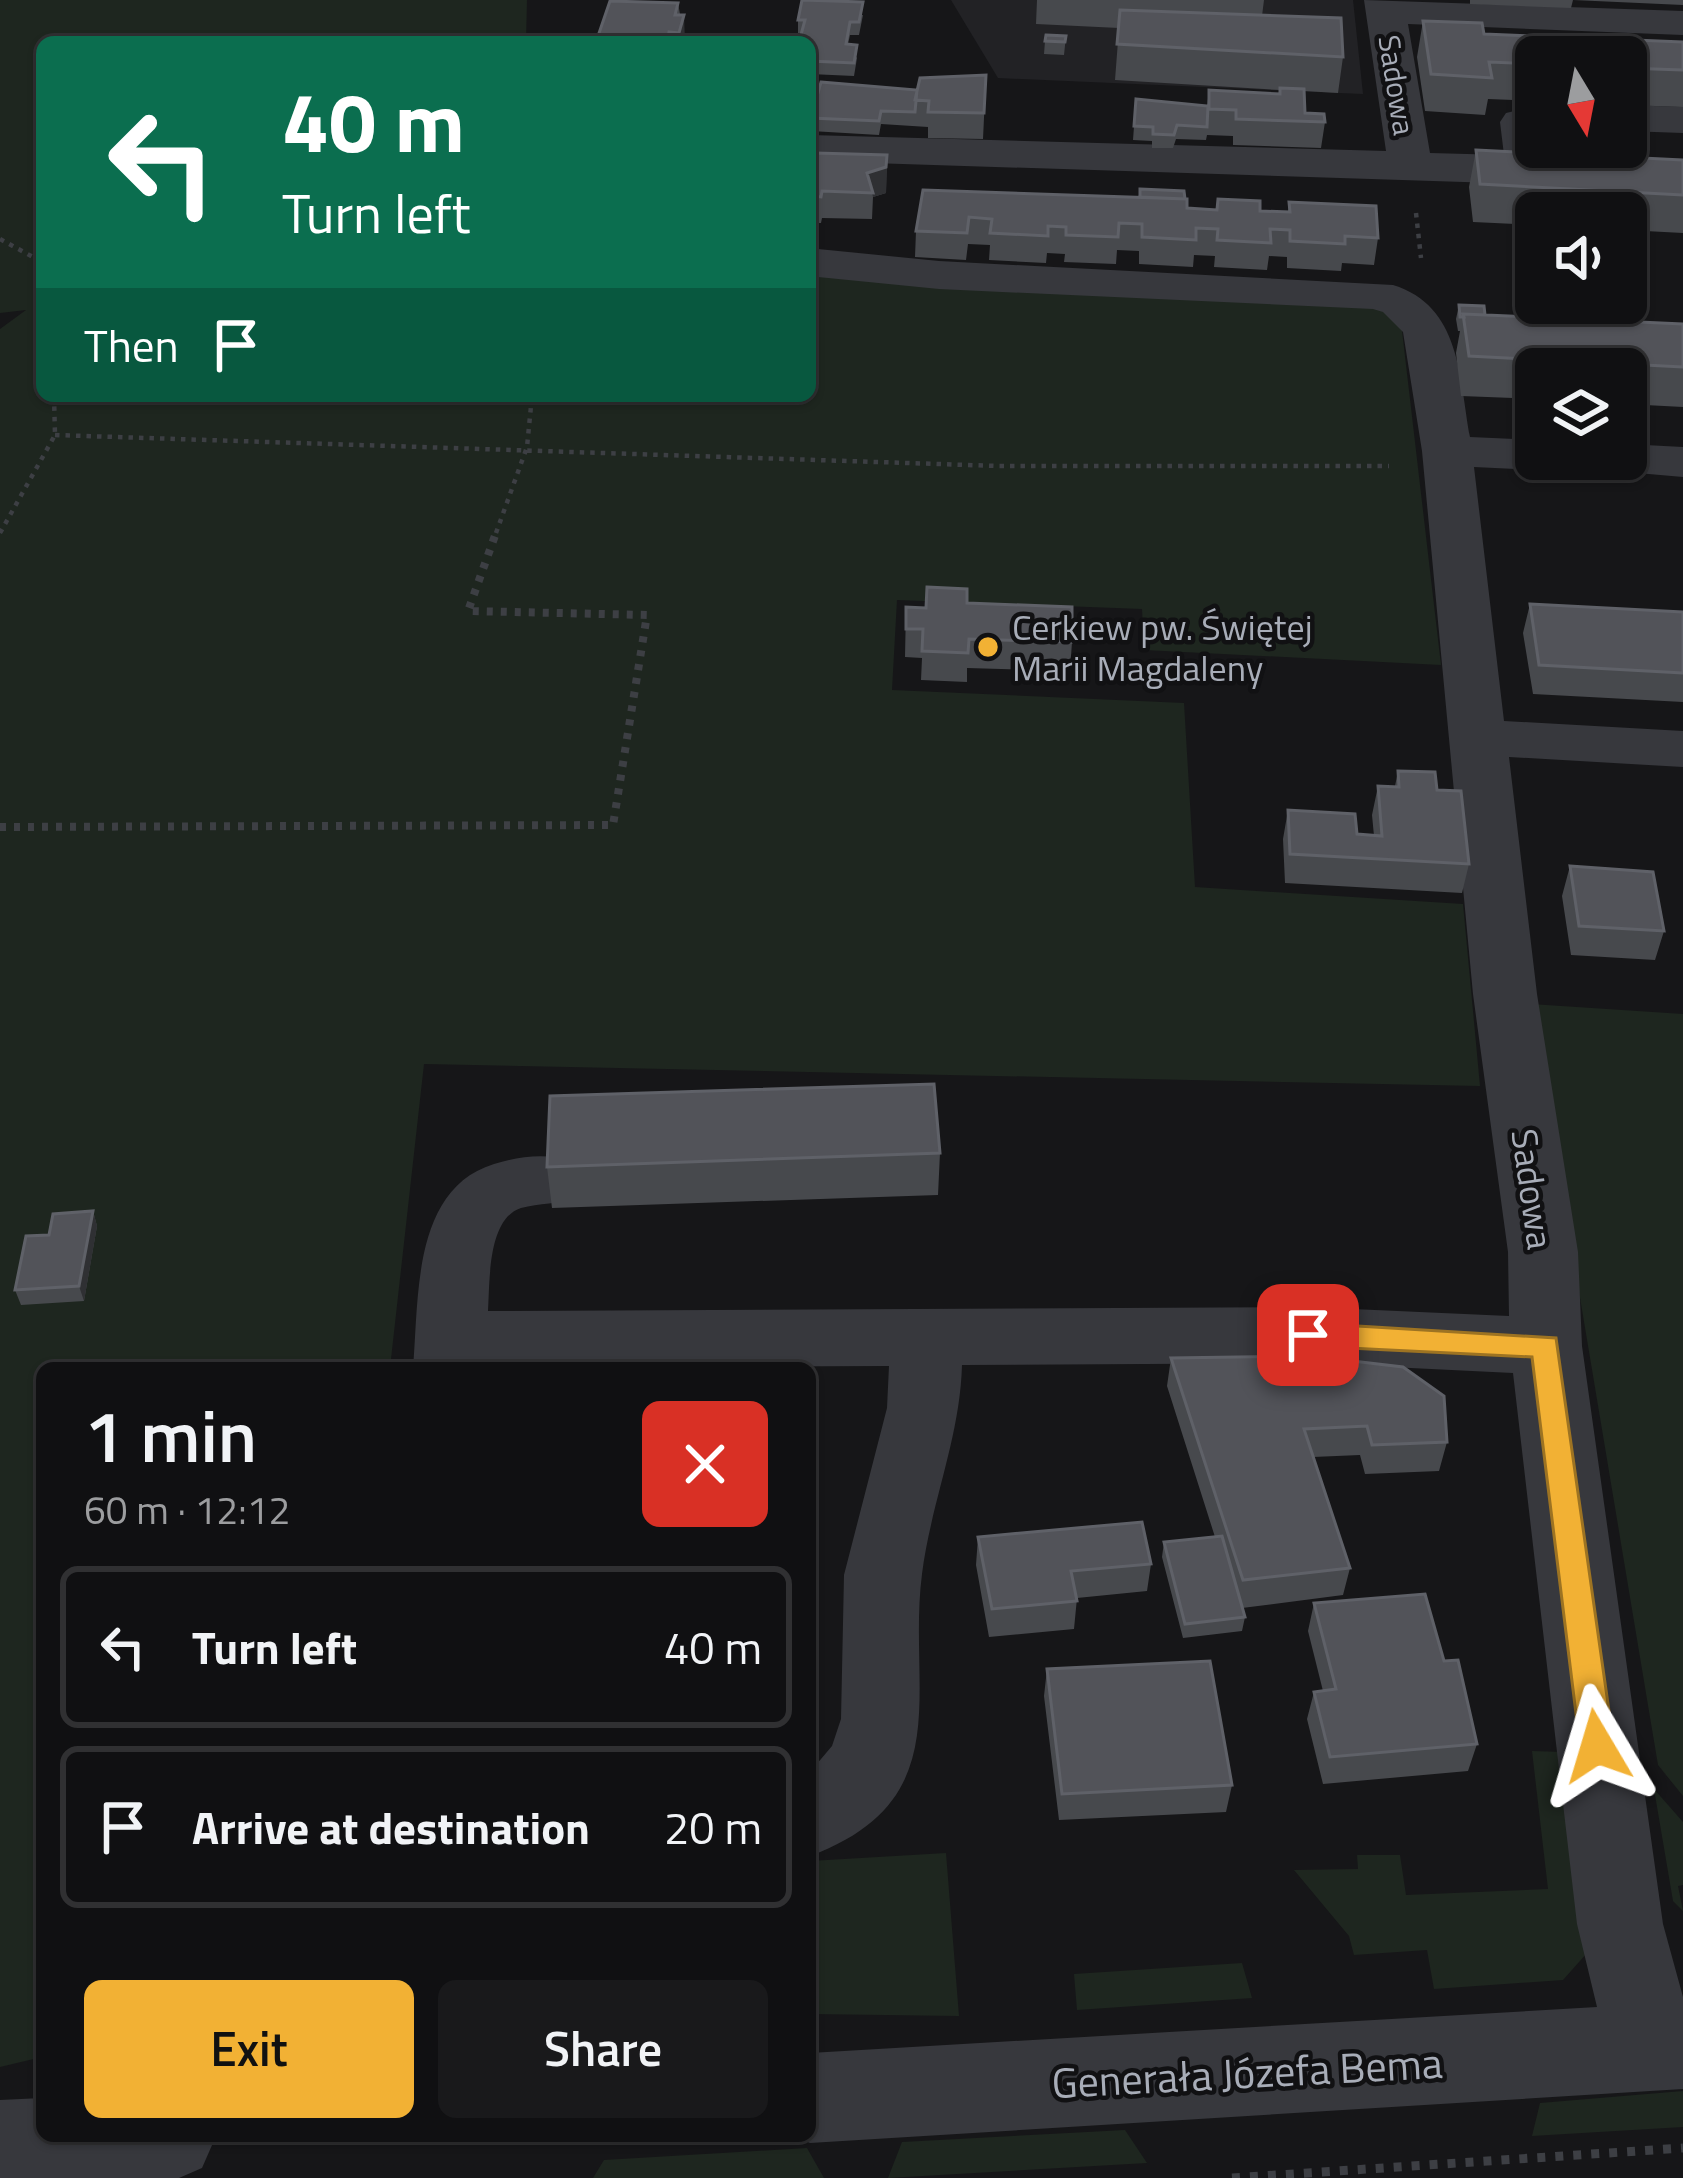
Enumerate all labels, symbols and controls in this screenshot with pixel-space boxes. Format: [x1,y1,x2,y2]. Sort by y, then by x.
street label: Sadowa [1366,32,1428,138]
north arrow [1515,36,1647,168]
map controls [1515,36,1647,480]
text: 40 m [282,57,465,185]
icon: left [84,84,240,240]
text: Turn left [282,172,471,254]
button: sound [1515,192,1647,324]
text: Then [84,311,179,379]
icon: arrive [203,312,269,378]
button: layers [1515,348,1647,480]
place label: Cerkiew pw. Świętej Marii Magdaleny [1012,599,1313,695]
marker: Cerkiew pw. Świętej Marii Magdaleny [975,634,1001,660]
street label: Sadowa [1497,1125,1569,1253]
pin [1257,1284,1359,1386]
icon: arrive [1275,1302,1341,1368]
text: 1 min [84,1380,257,1490]
button: close [642,1401,768,1527]
text: 60 m · 12:12 [84,1480,290,1539]
text: Turn left [192,1613,357,1681]
text: 40 m [664,1613,762,1681]
icon: left [90,1614,156,1680]
position arrow [1534,1683,1660,1809]
text: Arrive at destination [192,1793,590,1861]
text: 20 m [664,1793,762,1861]
icon: arrive [90,1794,156,1860]
button: Exit [84,1980,414,2118]
button: Share [438,1980,768,2118]
street label: Generała Józefa Bema [1050,2030,1444,2114]

